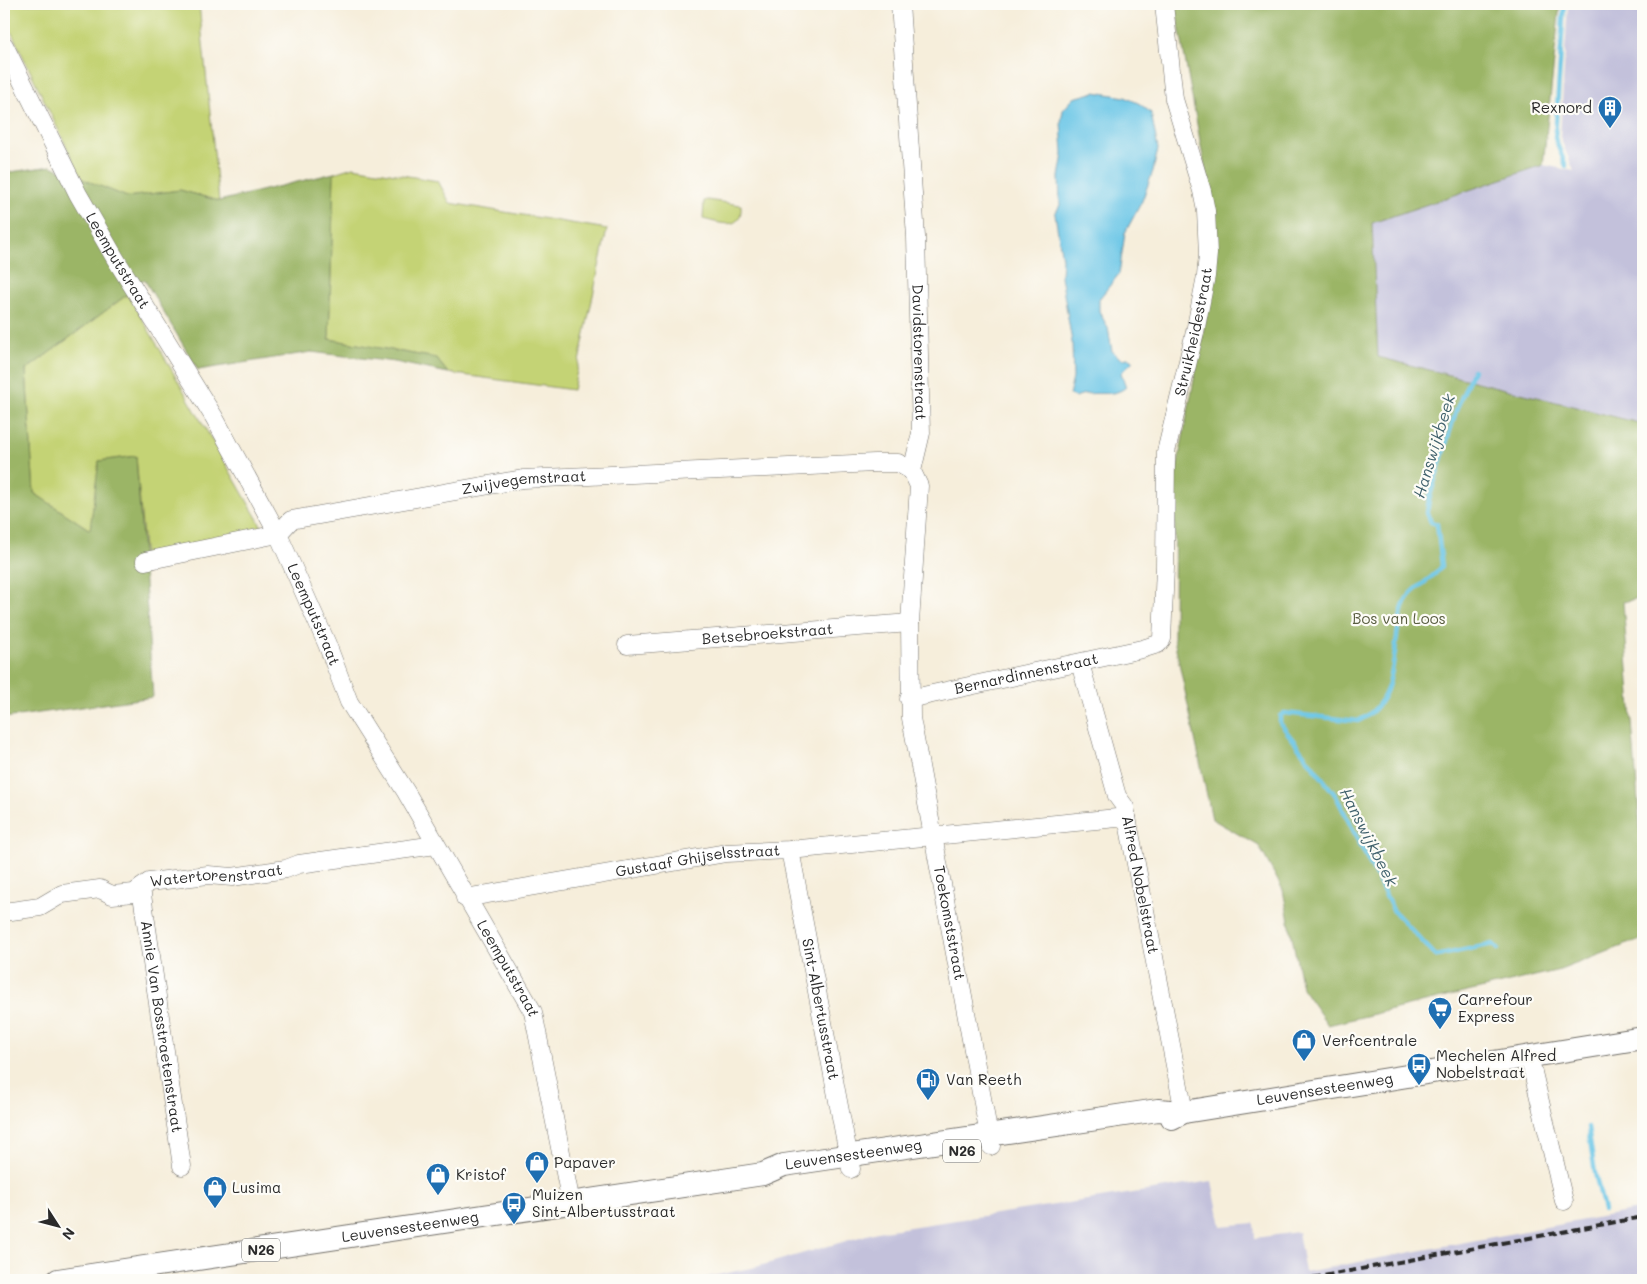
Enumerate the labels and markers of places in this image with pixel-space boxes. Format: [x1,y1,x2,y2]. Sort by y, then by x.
building icon: Rexnord [1597,95,1623,129]
place label: Rexnord [1531,97,1592,117]
place label: Carrefour Express [1458,989,1533,1026]
supermarket icon: Carrefour Express [1427,996,1453,1030]
shop icon: Verfcentrale [1291,1028,1317,1062]
place label: Verfcentrale [1322,1030,1417,1050]
place label: Mechelen Alfred Nobelstraat [1436,1045,1556,1082]
bus stop icon: Mechelen Alfred Nobelstraat [1406,1052,1432,1086]
fuel station icon: Van Reeth [915,1067,941,1101]
place label: Van Reeth [946,1069,1021,1089]
shop icon: Papaver [524,1150,550,1184]
place label: Papaver [554,1152,616,1172]
shop icon: Kristof [425,1162,451,1196]
place label: Kristof [456,1164,507,1184]
shop icon: Lusima [202,1175,228,1209]
place label: Lusima [232,1177,281,1197]
place label: Muizen Sint-Albertusstraat [532,1184,676,1221]
bus stop icon: Muizen Sint-Albertusstraat [501,1191,527,1225]

